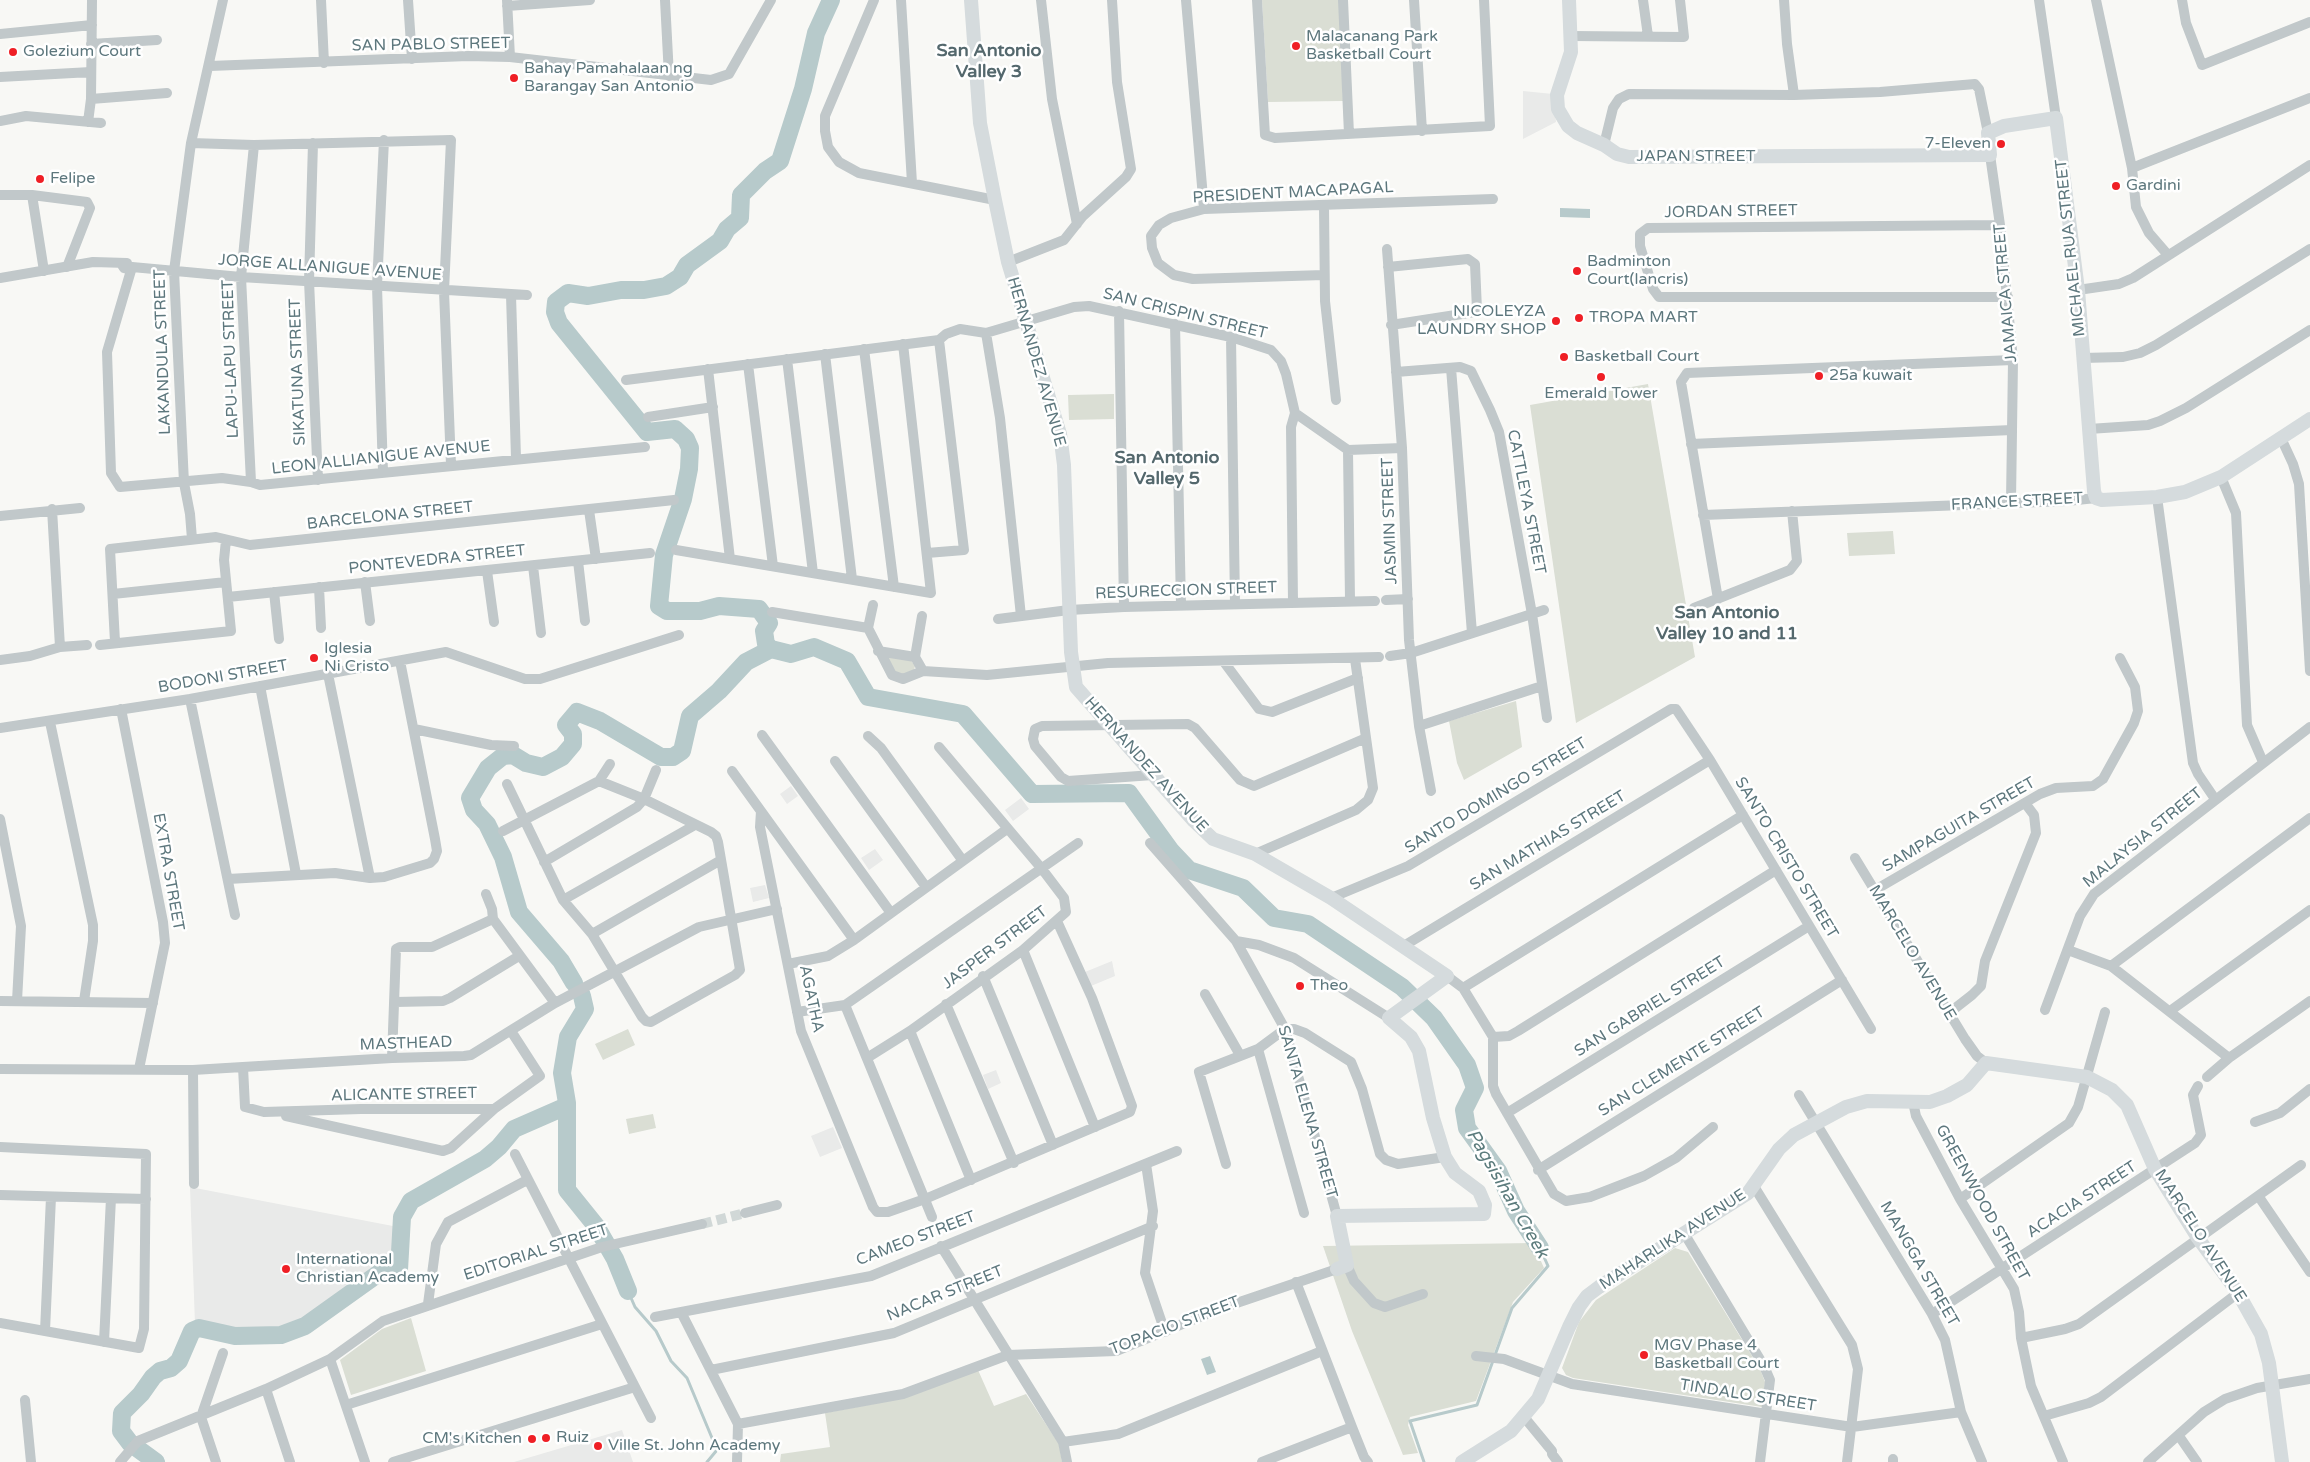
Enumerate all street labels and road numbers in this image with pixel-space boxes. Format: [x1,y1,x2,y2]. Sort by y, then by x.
street label: SAN PABLO STREET [351,34,511,56]
street label: JAPAN STREET [1637,147,1755,167]
street label: MICHAEL RUA STREET [2052,158,2090,338]
street label: PRESIDENT MACAPAGAL [1192,178,1394,208]
street label: JORDAN STREET [1664,201,1798,223]
street label: JAMAICA STREET [1990,223,2022,363]
street label: JORGE ALLANIGUE AVENUE [218,251,442,285]
street label: LAKANDULA STREET [151,269,175,435]
street label: HERNANDEZ AVENUE [1003,275,1069,449]
street label: LAPU-LAPU STREET [219,279,243,439]
street label: SAN CRISPIN STREET [1101,284,1269,344]
street label: SIKATUNA STREET [286,298,310,446]
street label: CATTLEYA STREET [1503,428,1549,576]
street label: LEON ALLIANIGUE AVENUE [271,437,491,479]
street label: JASMIN STREET [1378,457,1402,585]
street label: FRANCE STREET [1951,489,2083,515]
street label: BARCELONA STREET [306,498,474,534]
street label: PONTEVEDRA STREET [348,541,526,579]
street label: RESURECCION STREET [1095,578,1277,604]
street label: BODONI STREET [157,656,289,698]
street label: HERNANDEZ AVENUE [1080,693,1212,837]
street label: SANTO DOMINGO STREET [1402,734,1590,858]
street label: SAMPAGUITA STREET [1879,773,2039,877]
street label: SANTO CRISTO STREET [1730,774,1842,942]
street label: MALAYSIA STREET [2079,784,2207,892]
street label: SAN MATHIAS STREET [1467,787,1629,895]
street label: EXTRA STREET [148,812,188,932]
street label: MARCELO AVENUE [1864,882,1960,1024]
street label: JASPER STREET [939,902,1051,994]
street label: SAN GABRIEL STREET [1571,953,1729,1061]
street label: AGATHA [794,963,828,1035]
street label: SAN CLEMENTE STREET [1595,1003,1769,1121]
street label: SANTA ELENA STREET [1273,1024,1341,1200]
street label: MASTHEAD [359,1033,453,1055]
street label: ALICANTE STREET [331,1084,477,1106]
street label: GREENWOOD STREET [1931,1122,2033,1284]
street label: ACACIA STREET [2024,1157,2140,1243]
street label: MARCELO AVENUE [2150,1166,2250,1306]
street label: MAHARLIKA AVENUE [1596,1185,1750,1295]
street label: MANGGA STREET [1875,1198,1963,1330]
street label: CAMEO STREET [854,1207,978,1271]
street label: EDITORIAL STREET [461,1221,611,1285]
street label: NACAR STREET [884,1262,1006,1326]
street label: TOPACIO STREET [1107,1292,1243,1360]
street label: TINDALO STREET [1678,1376,1818,1416]

